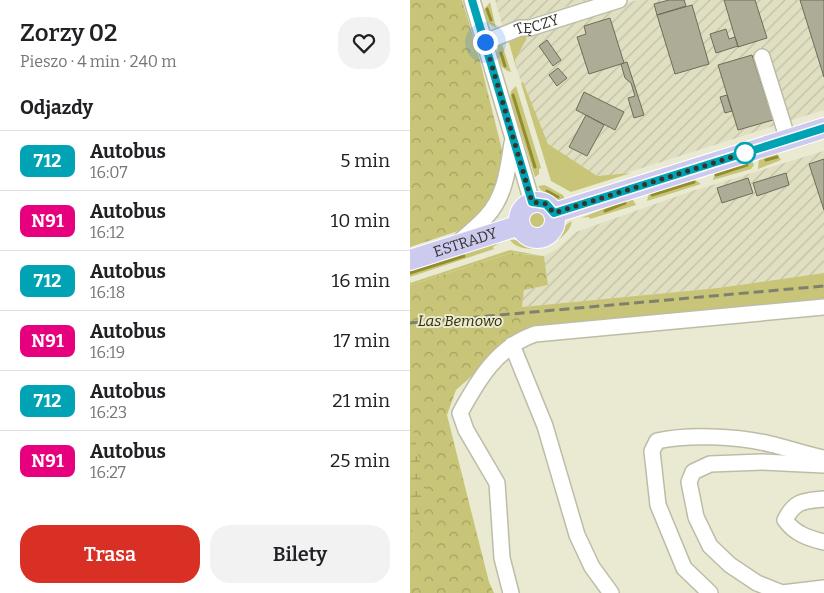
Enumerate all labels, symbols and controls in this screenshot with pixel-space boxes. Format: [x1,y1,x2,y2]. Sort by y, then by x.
street label: TĘCZY [512,10,562,38]
button: heart [338,17,390,69]
text: Zorzy 02 [20,19,117,47]
your location [473,30,498,55]
text: Pieszo · 4 min · 240 m [20,52,176,71]
text: Odjazdy [20,96,93,119]
text: Autobus [90,140,166,163]
unlabelled marker [734,142,756,164]
text: 5 min [340,149,390,172]
text: 712 [34,150,61,172]
text: 16:07 [90,163,128,182]
text: Autobus [90,200,166,223]
text: 10 min [330,209,390,232]
text: N91 [31,210,64,232]
text: 16:12 [90,223,124,242]
street label: ESTRADY [431,224,500,261]
text: Autobus [90,260,166,283]
text: 16 min [332,269,390,292]
text: 712 [34,270,61,292]
text: 16:18 [90,283,125,302]
park label: Las Bemowo [418,312,502,330]
text: Autobus [90,320,166,343]
text: 17 min [333,329,390,352]
text: N91 [31,330,64,352]
text: 16:19 [90,343,125,362]
text: Autobus [90,380,166,403]
text: 21 min [332,389,390,412]
text: 712 [34,390,61,412]
text: 16:23 [90,403,127,422]
text: Autobus [90,440,166,463]
text: 25 min [330,449,390,472]
text: N91 [31,450,64,472]
text: 16:27 [90,463,126,482]
button: Trasa [20,525,200,583]
button: Bilety [210,525,390,583]

